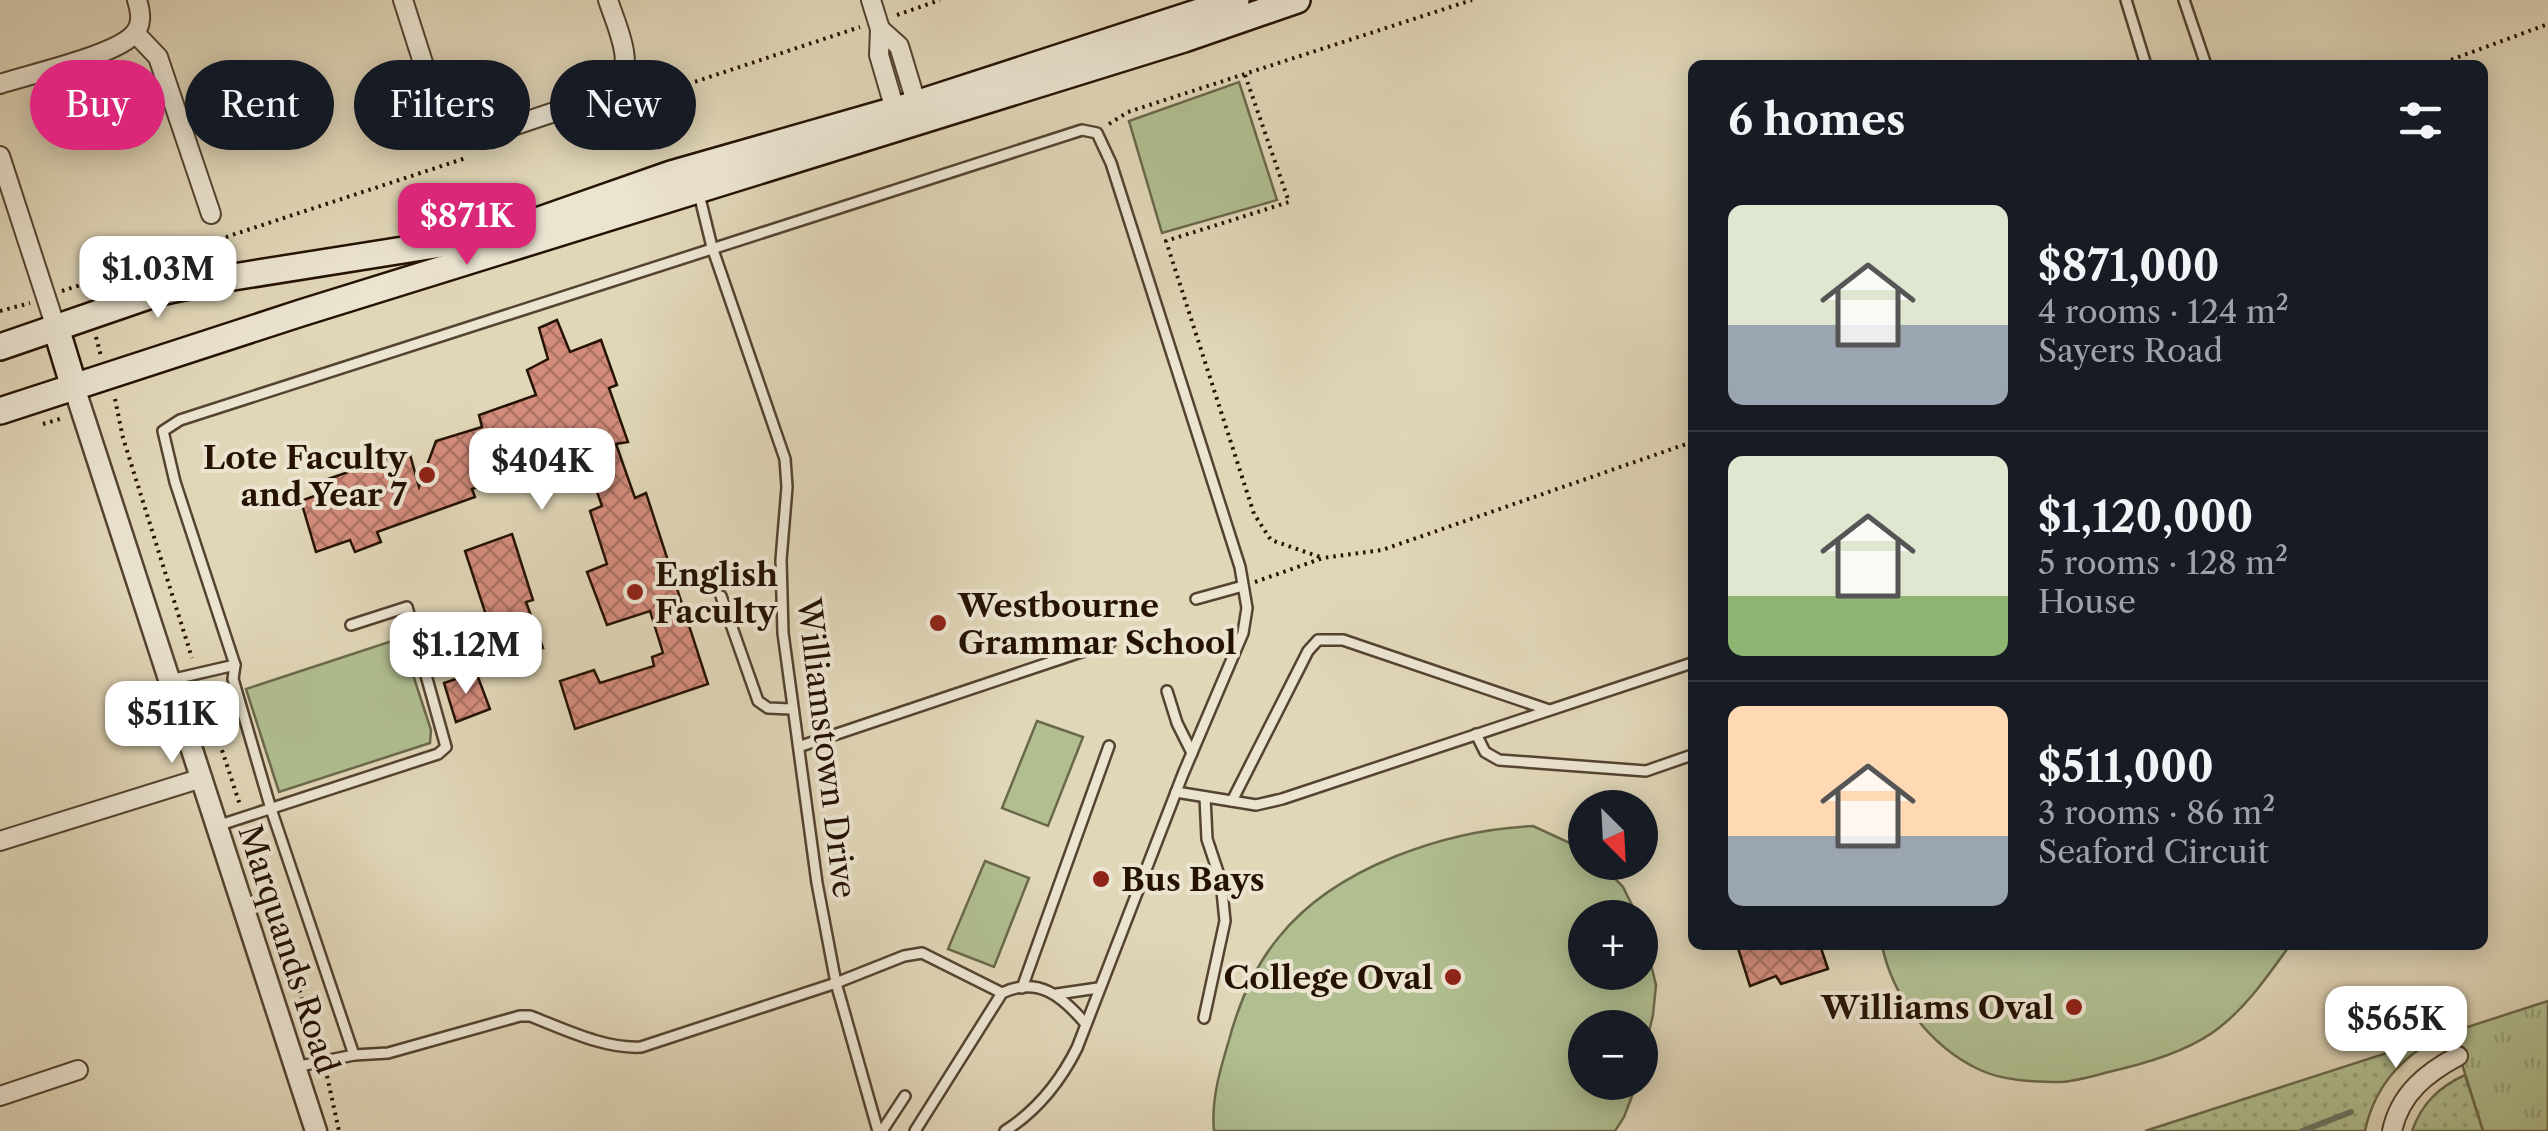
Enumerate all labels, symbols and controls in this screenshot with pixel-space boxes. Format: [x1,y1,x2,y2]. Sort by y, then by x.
chip: Buy [30,60,165,150]
chip: Rent [185,60,334,150]
chip: Filters [354,60,530,150]
chip: New [550,60,696,150]
icon: filters [2393,93,2448,148]
text: 6 homes [1728,94,1906,146]
pin: $871K [397,183,537,268]
text: $871K [420,196,514,235]
pin: $1.03M [77,236,239,321]
text: $871,000 [2038,240,2219,292]
icon: home [1808,245,1928,365]
text: $1.03M [101,249,215,288]
text: 4 rooms · 124 m² [2038,292,2289,331]
text: Sayers Road [2038,331,2223,370]
pin: $404K [472,428,612,513]
place label: Lote Faculty and Year 7 [203,438,408,514]
text: $404K [491,441,593,480]
marker: Lote Faculty and Year 7 [416,464,438,486]
text: $1,120,000 [2038,491,2253,543]
icon: home [1808,496,1928,616]
text: 5 rooms · 128 m² [2038,543,2288,582]
place label: English Faculty [655,555,778,631]
marker: English Faculty [624,581,646,603]
text: House [2038,582,2136,621]
place label: Westbourne Grammar School [957,586,1237,662]
street label: Williamstown Drive [789,595,865,900]
pin: $1.12M [385,612,547,697]
marker: Westbourne Grammar School [927,612,949,634]
text: $1.12M [412,625,520,664]
pin: $511K [102,681,242,766]
text: $511K [127,694,217,733]
text: $511,000 [2038,741,2214,793]
icon: home [1808,746,1928,866]
north arrow [1568,790,1658,880]
map controls [1568,790,1658,1100]
text: 3 rooms · 86 m² [2038,793,2275,832]
street label: Marquands Road [230,820,348,1078]
text: Seaford Circuit [2038,832,2269,871]
place label: Bus Bays [1121,860,1265,899]
marker: Bus Bays [1090,868,1112,890]
button: + [1568,900,1658,990]
place label: College Oval [1224,958,1433,997]
marker: College Oval [1442,966,1464,988]
pin: $565K [2326,986,2466,1071]
place label: Williams Oval [1820,988,2054,1027]
marker: Williams Oval [2063,996,2085,1018]
text: $565K [2347,999,2445,1038]
button: − [1568,1010,1658,1100]

